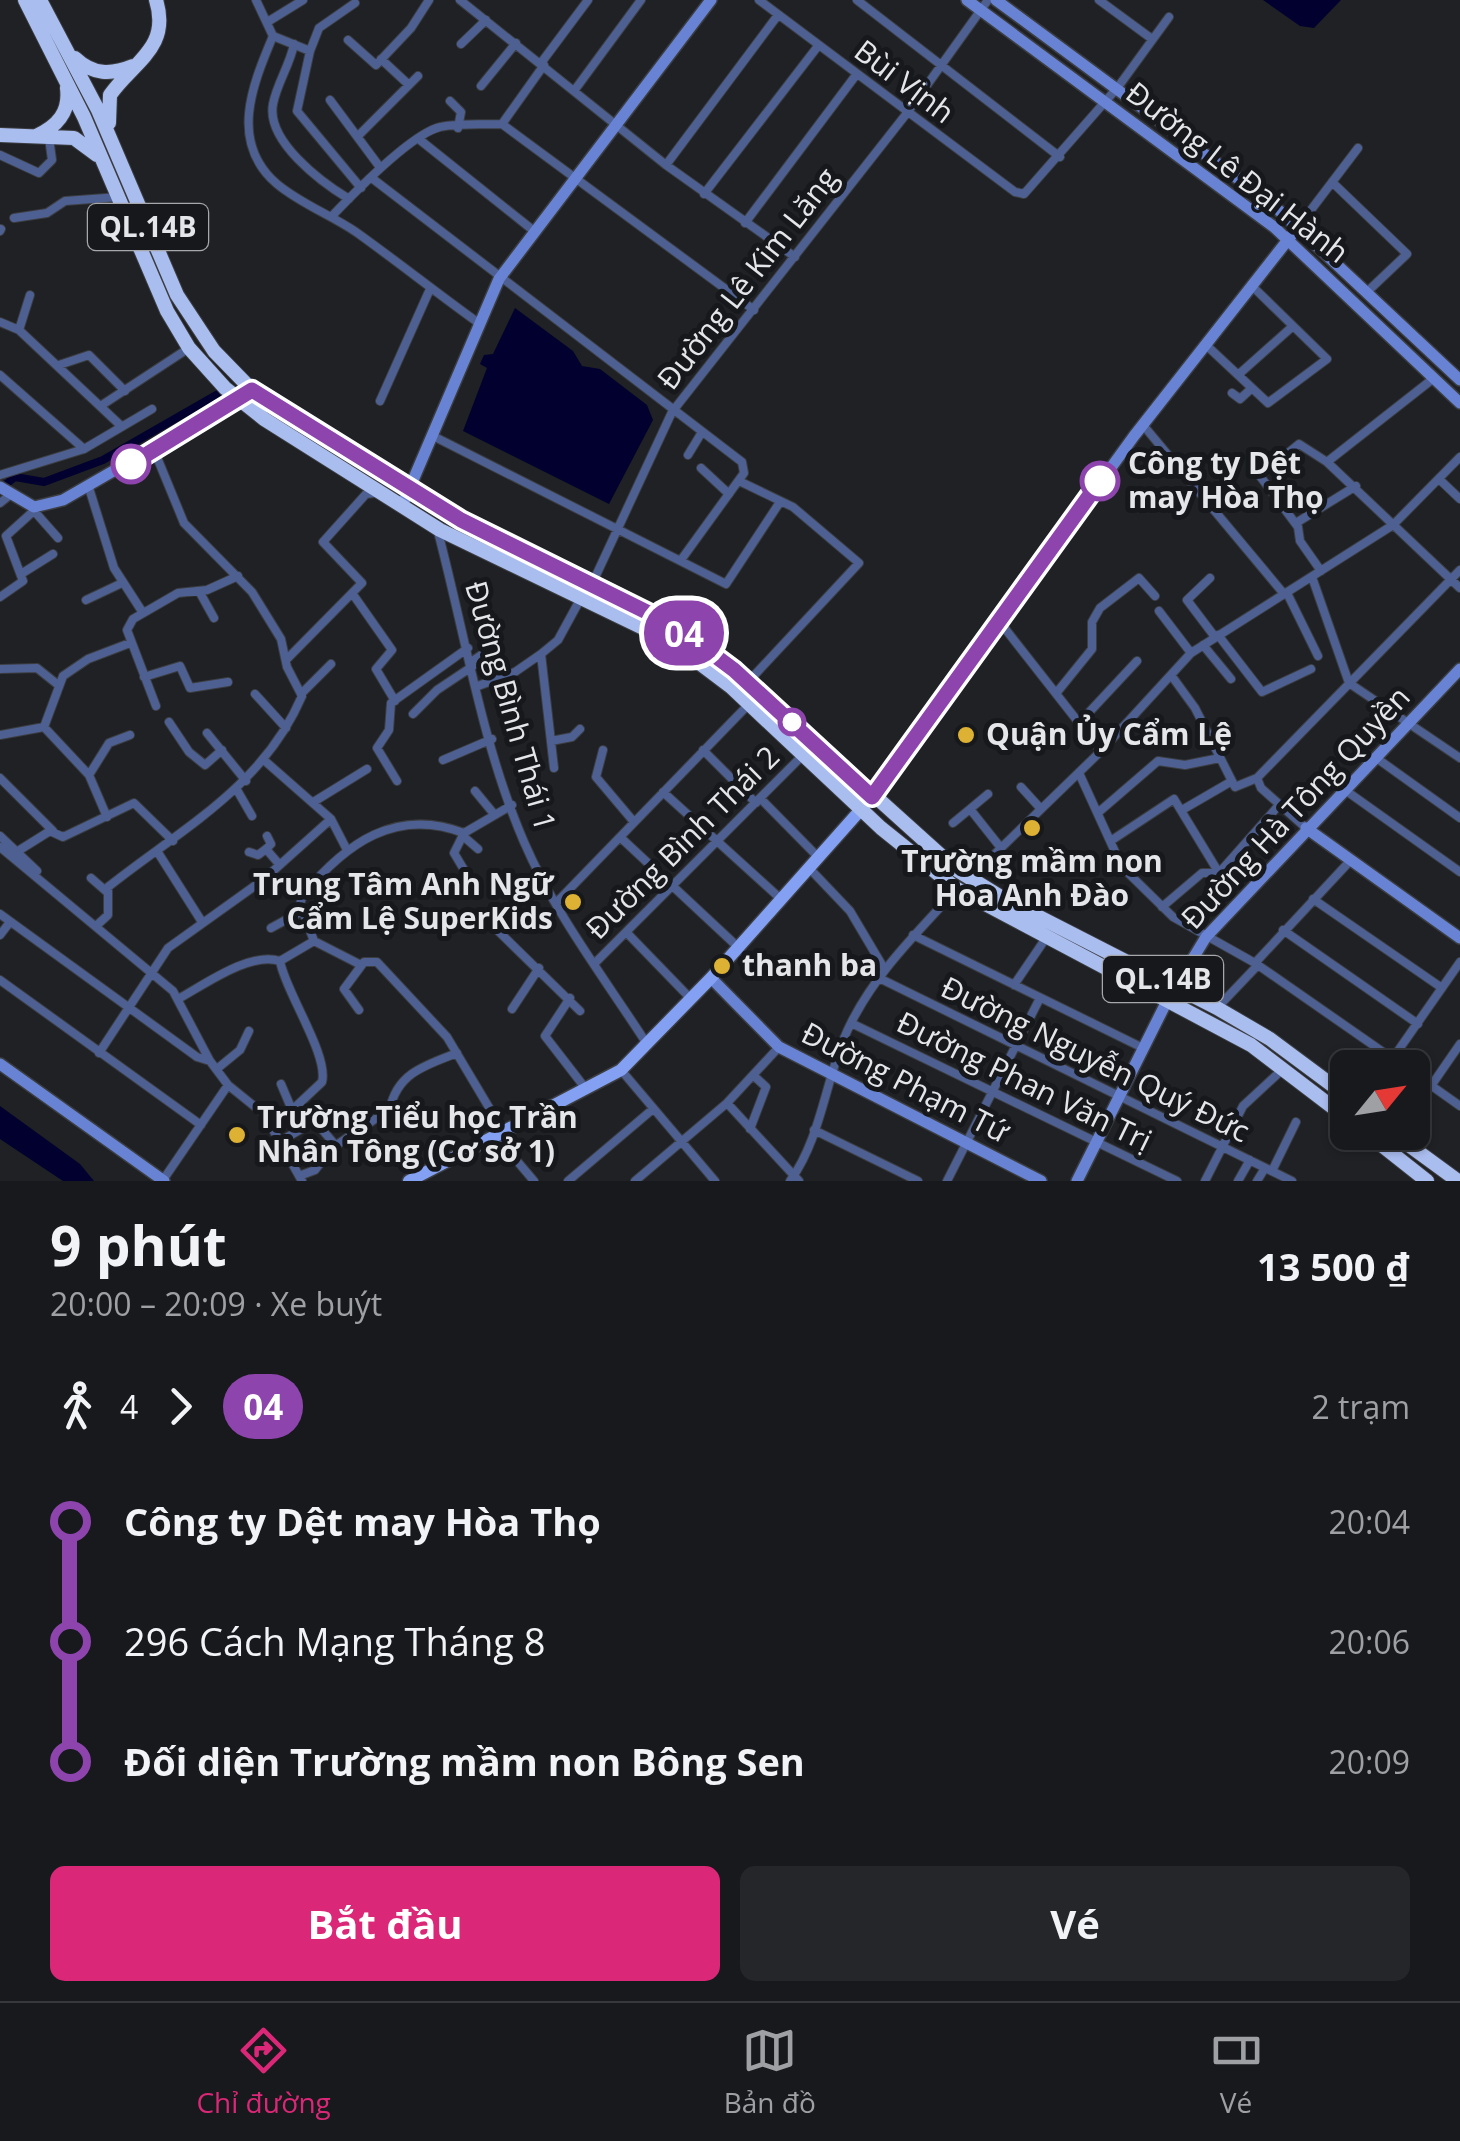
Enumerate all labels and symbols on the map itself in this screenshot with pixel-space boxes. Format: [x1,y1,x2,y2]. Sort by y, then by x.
street label: Bùi Vịnh [846,30,963,132]
street label: Đường Lê Đại Hành [1118,72,1358,272]
street label: Đường Lê Kim Lăng [647,159,846,398]
road number: QL.14B [88,204,208,250]
place label: Công ty Dệt may Hòa Thọ [1128,442,1324,517]
unlabelled marker [112,445,150,483]
marker: Công ty Dệt may Hòa Thọ [1081,462,1119,500]
street label: Đường Bình Thái 1 [456,576,567,835]
line badge: 04 [639,600,729,666]
street label: Đường Hà Tông Quyền [1171,677,1418,937]
unlabelled marker [779,709,805,735]
place label: Quận Ủy Cẩm Lệ [986,713,1232,754]
marker: Quận Ủy Cẩm Lệ [955,724,977,746]
street label: Đường Bình Thái 2 [576,736,788,948]
marker: Trường mầm non Hoa Anh Đào [1021,817,1043,839]
place label: Trường mầm non Hoa Anh Đào [901,840,1163,915]
place label: Trung Tâm Anh Ngữ Cẩm Lệ SuperKids [253,863,555,938]
marker: Trung Tâm Anh Ngữ Cẩm Lệ SuperKids [562,891,584,913]
place label: thanh ba [742,944,877,985]
marker: thanh ba [711,955,733,977]
road number: QL.14B [1103,956,1223,1002]
street label: Đường Nguyễn Quý Đức [935,966,1257,1151]
street label: Đường Phan Văn Trị [890,1001,1159,1160]
street label: Đường Phạm Tứ [795,1012,1017,1152]
north arrow [1330,1050,1430,1150]
place label: Trường Tiểu học Trần Nhân Tông (Cơ sở 1) [257,1096,578,1171]
marker: Trường Tiểu học Trần Nhân Tông (Cơ sở 1) [226,1124,248,1146]

